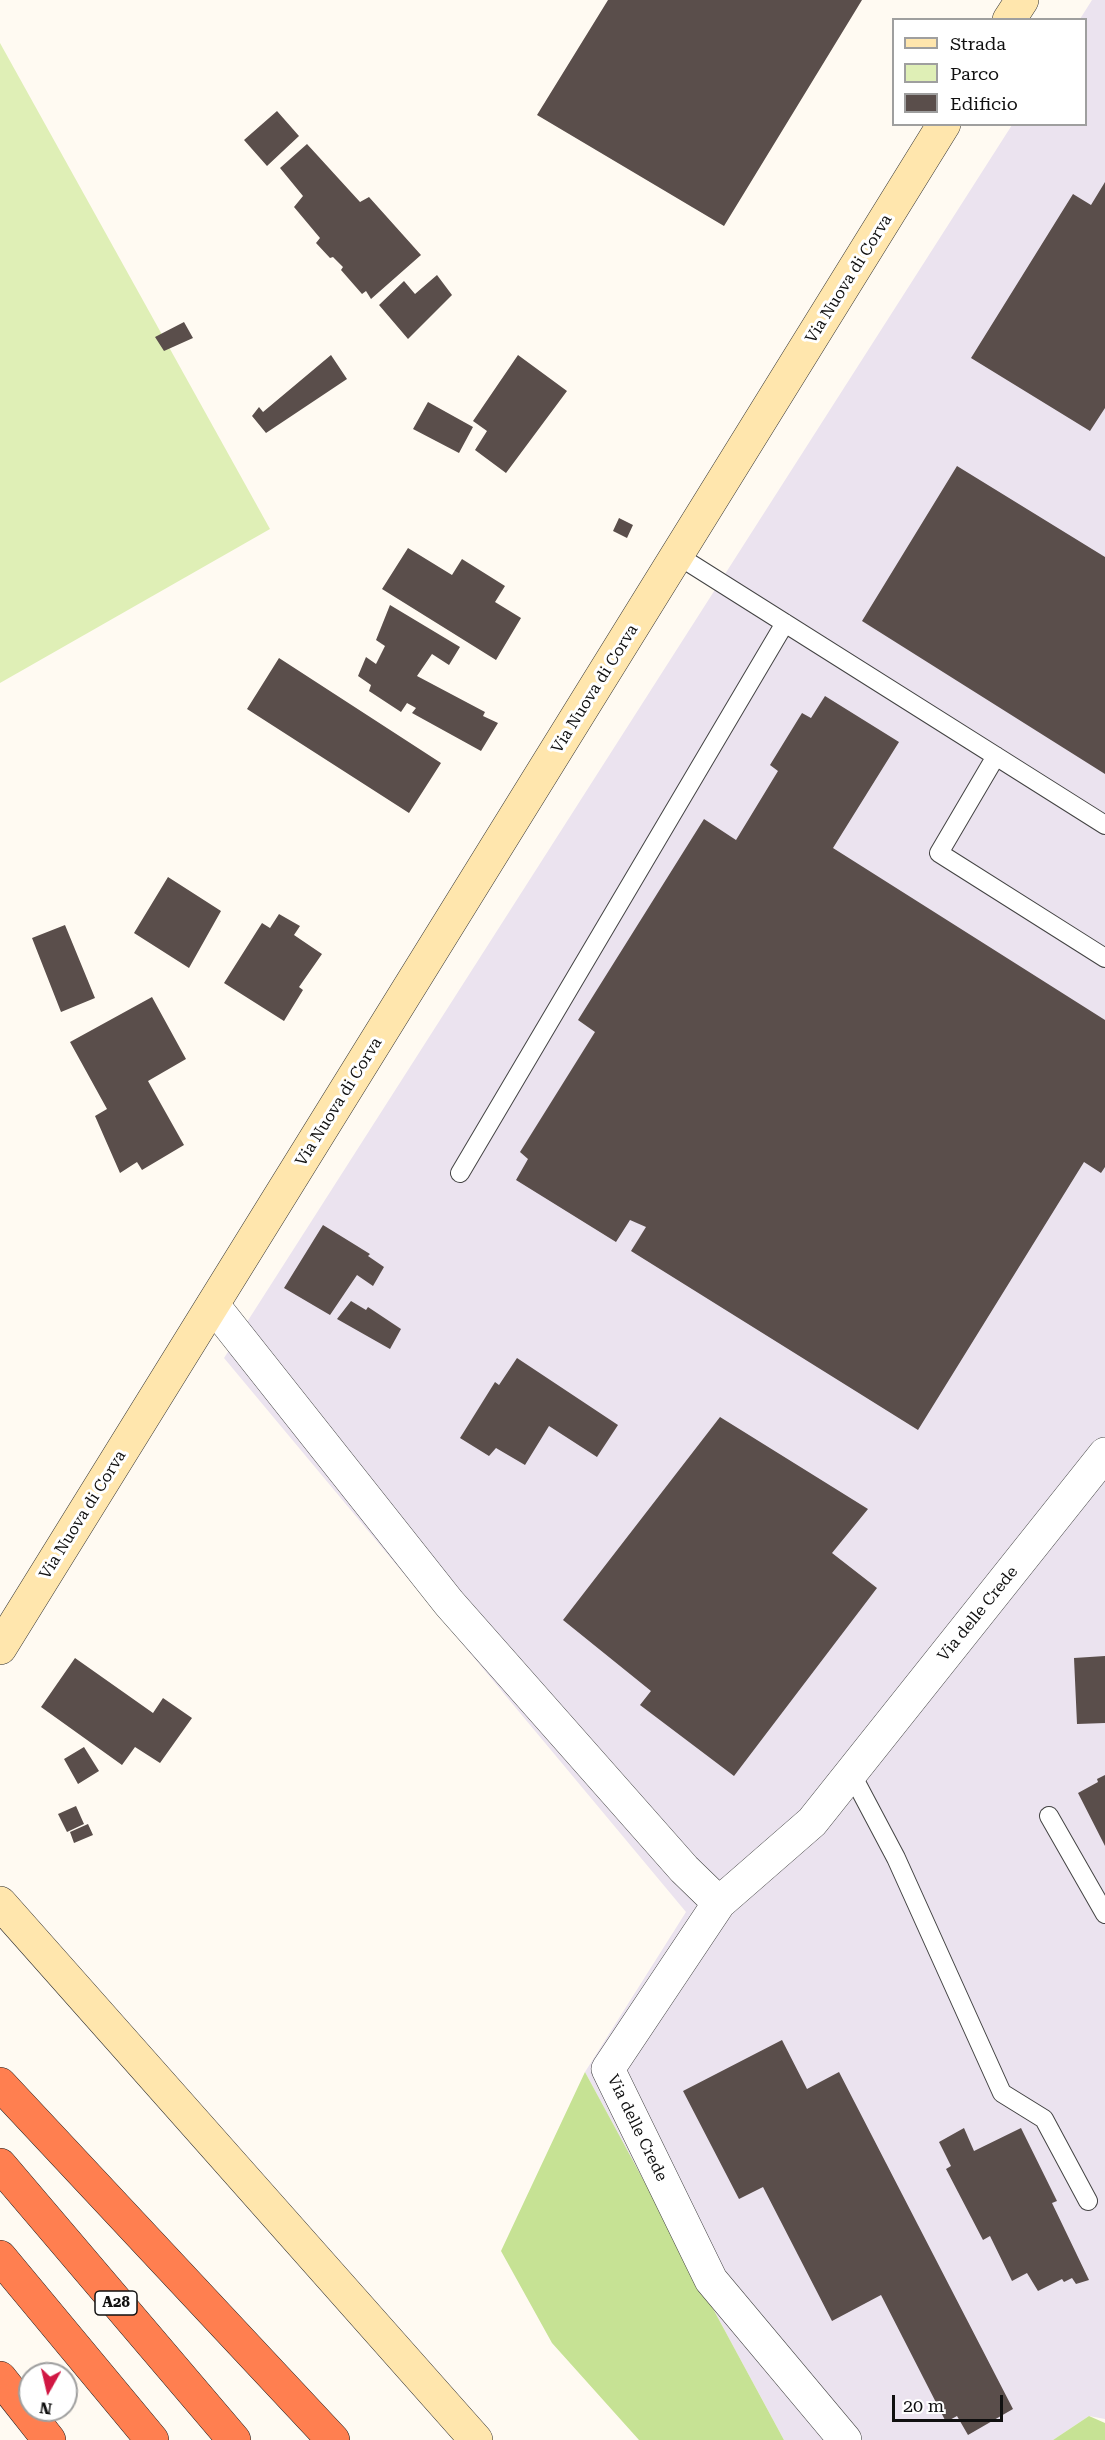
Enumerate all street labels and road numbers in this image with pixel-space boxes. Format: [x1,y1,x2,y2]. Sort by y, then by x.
street label: Via Nuova di Corva [802,211,896,347]
street label: Via Nuova di Corva [548,621,642,757]
street label: Via Nuova di Corva [292,1034,386,1170]
street label: Via Nuova di Corva [36,1447,130,1583]
street label: Via delle Crede [934,1563,1022,1665]
street label: Via delle Crede [603,2071,671,2185]
road number: A28 [95,2291,137,2315]

